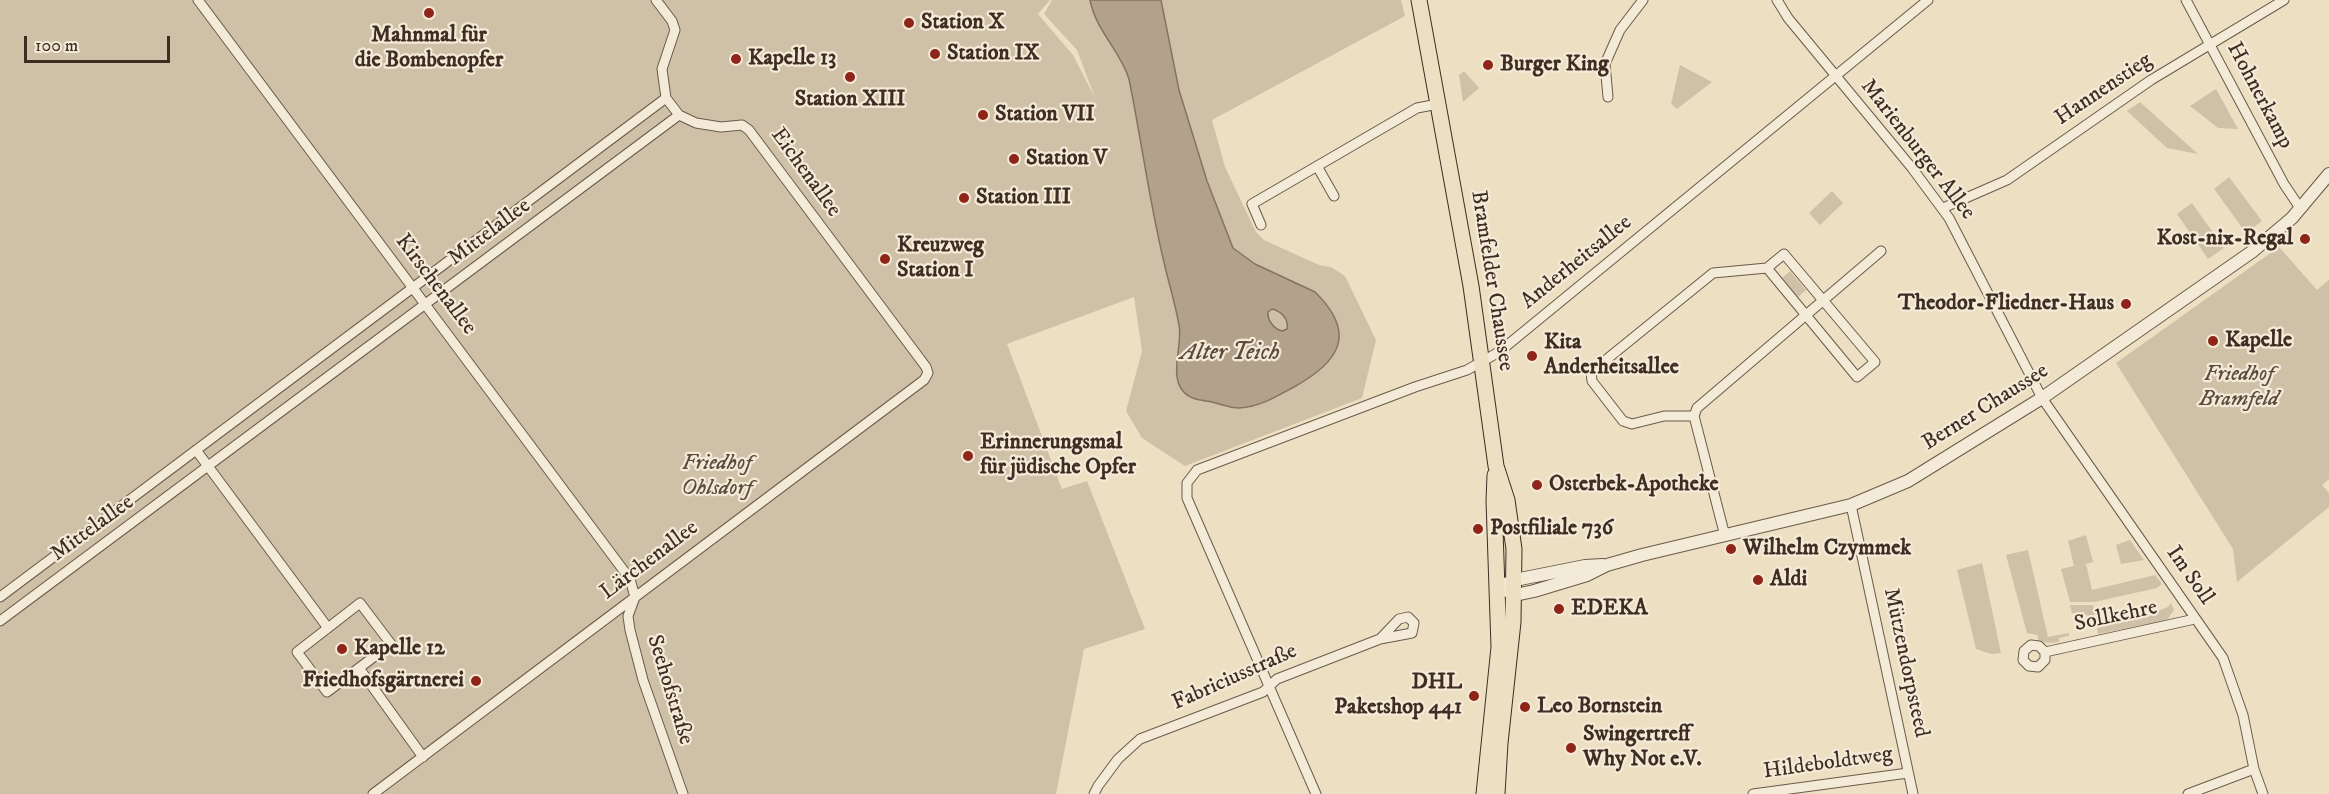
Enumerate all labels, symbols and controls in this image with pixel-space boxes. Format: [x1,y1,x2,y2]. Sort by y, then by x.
marker: Mahnmal für die Bombenopfer [422,6,436,20]
place label: Station X [921,10,1005,36]
marker: Station X [902,16,916,30]
place label: Mahnmal für die Bombenopfer [355,23,503,74]
scale bar [27,24,172,62]
text: 100 m [35,35,78,57]
street label: Hohnerkamp [2220,38,2298,154]
place label: Station IX [947,41,1040,67]
place label: Kapelle 13 [748,46,836,72]
marker: Station IX [928,47,942,61]
street label: Hannenstieg [2051,48,2157,132]
marker: Kapelle 13 [729,52,743,66]
place label: Burger King [1500,52,1609,78]
marker: Burger King [1481,58,1495,72]
marker: Station XIII [843,70,857,84]
street label: Marienburger Allee [1854,74,1980,226]
place label: Station XIII [795,87,905,113]
place label: Station VII [995,102,1095,128]
marker: Station VII [976,108,990,122]
street label: Eichenallee [764,123,846,223]
place label: Station V [1026,146,1107,172]
marker: Station V [1007,152,1021,166]
place label: Station III [976,185,1071,211]
street label: Bramfelder Chaussee [1464,189,1518,373]
marker: Station III [957,191,971,205]
street label: Mittelallee [444,194,536,272]
street label: Anderheitsallee [1516,210,1638,316]
place label: Kost-nix-Regal [2157,226,2293,252]
street label: Kirschenallee [389,230,481,340]
marker: Kost-nix-Regal [2298,232,2312,246]
place label: Kreuzweg Station I [897,233,984,284]
marker: Kreuzweg Station I [878,252,892,266]
place label: Theodor-Fliedner-Haus [1898,291,2114,317]
marker: Theodor-Fliedner-Haus [2119,297,2133,311]
place label: Kapelle [2225,328,2292,354]
place label: Kita Anderheitsallee [1544,330,1679,382]
marker: Kapelle [2206,334,2220,348]
water label: Alter Teich [1180,340,1280,368]
marker: Kita Anderheitsallee [1525,349,1539,363]
street label: Berner Chaussee [1918,359,2054,457]
park label: Friedhof Bramfeld [2199,362,2279,414]
place label: Erinnerungsmal für jüdische Opfer [980,430,1136,482]
marker: Erinnerungsmal für jüdische Opfer [961,449,975,463]
park label: Friedhof Ohlsdorf [681,451,753,502]
place label: Osterbek-Apotheke [1549,472,1719,498]
marker: Osterbek-Apotheke [1530,478,1544,492]
street label: Mittelallee [46,490,140,568]
street label: Lärchenallee [596,516,704,606]
place label: Postfiliale 736 [1490,516,1613,542]
marker: Postfiliale 736 [1471,522,1485,536]
place label: Wilhelm Czymmek [1743,536,1911,562]
marker: Wilhelm Czymmek [1724,542,1738,556]
street label: Im Soll [2159,542,2219,610]
place label: Aldi [1770,567,1807,593]
marker: Aldi [1751,573,1765,587]
street label: Mützendorpsteed [1876,586,1934,740]
street label: Sollkehre [2072,595,2160,639]
place label: EDEKA [1571,596,1648,622]
marker: EDEKA [1552,602,1566,616]
street label: Seehofstraße [640,632,698,748]
place label: Kapelle 12 [354,636,445,662]
street label: Fabriciusstraße [1169,639,1301,717]
marker: Kapelle 12 [335,642,349,656]
place label: Friedhofsgärtnerei [302,668,464,694]
place label: DHL Paketshop 441 [1334,670,1462,722]
marker: Friedhofsgärtnerei [469,674,483,688]
marker: DHL Paketshop 441 [1467,689,1481,703]
place label: Leo Bornstein [1537,694,1662,720]
marker: Leo Bornstein [1518,700,1532,714]
place label: Swingertreff Why Not e.V. [1583,722,1702,774]
marker: Swingertreff Why Not e.V. [1564,741,1578,755]
street label: Hildeboldtweg [1762,742,1894,786]

